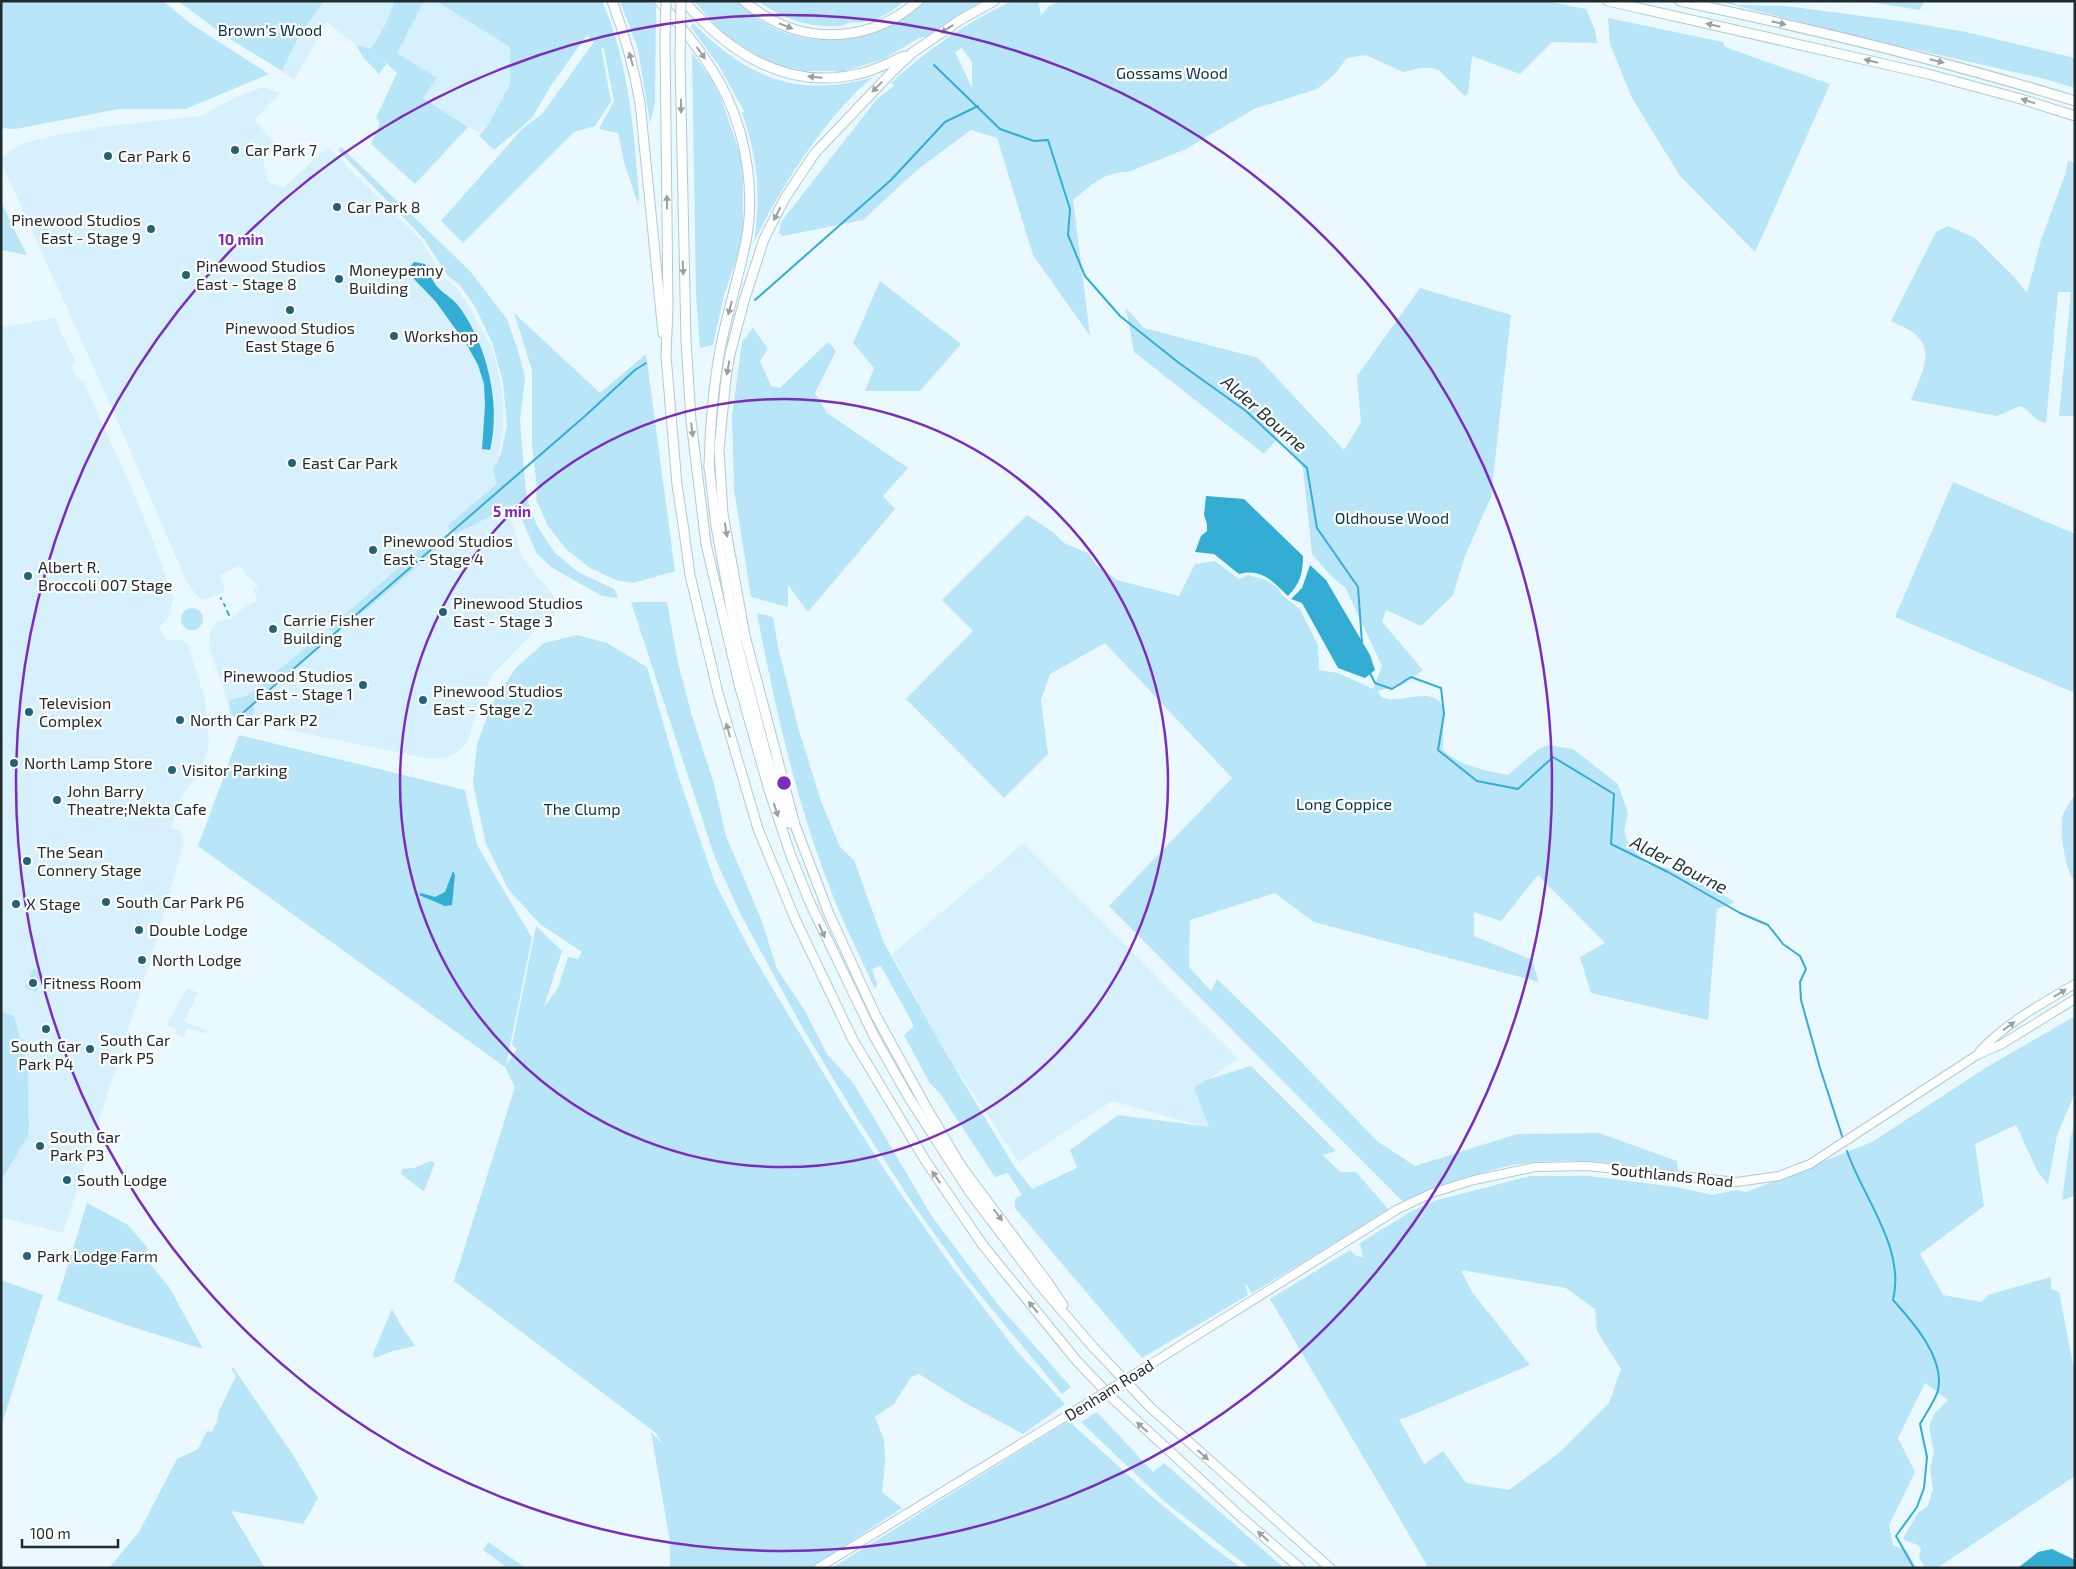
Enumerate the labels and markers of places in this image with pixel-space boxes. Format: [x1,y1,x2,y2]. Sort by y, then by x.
place label: Car Park 7 [245,140,317,159]
marker: Car Park 7 [229,144,241,156]
place label: Car Park 6 [118,146,191,165]
marker: Car Park 6 [102,150,114,162]
place label: Car Park 8 [347,197,420,216]
marker: Car Park 8 [331,201,343,213]
place label: Pinewood Studios East - Stage 9 [11,210,141,247]
marker: Pinewood Studios East - Stage 9 [145,223,157,235]
place label: Pinewood Studios East - Stage 8 [196,256,326,293]
place label: Moneypenny Building [349,260,444,297]
marker: Pinewood Studios East - Stage 8 [180,269,192,281]
marker: Moneypenny Building [333,273,345,285]
marker: Pinewood Studios East Stage 6 [284,304,296,316]
place label: Pinewood Studios East Stage 6 [225,318,355,355]
place label: Workshop [404,326,478,345]
marker: Workshop [388,330,400,342]
place label: East Car Park [302,453,398,472]
marker: East Car Park [286,457,298,469]
place label: Pinewood Studios East - Stage 4 [383,531,513,568]
marker: Pinewood Studios East - Stage 4 [367,544,379,556]
place label: Albert R. Broccoli 007 Stage [38,557,172,594]
marker: Albert R. Broccoli 007 Stage [22,570,34,582]
place label: Pinewood Studios East - Stage 3 [453,593,583,630]
marker: Pinewood Studios East - Stage 3 [437,606,449,618]
place label: Carrie Fisher Building [283,610,375,647]
marker: Carrie Fisher Building [267,623,279,635]
place label: Pinewood Studios East - Stage 1 [223,666,353,703]
marker: Pinewood Studios East - Stage 1 [357,679,369,691]
place label: Pinewood Studios East - Stage 2 [433,681,563,718]
place label: Television Complex [39,693,111,730]
marker: Pinewood Studios East - Stage 2 [417,694,429,706]
marker: Television Complex [23,706,35,718]
place label: North Car Park P2 [190,710,318,729]
marker: North Car Park P2 [174,714,186,726]
place label: North Lamp Store [24,753,152,772]
marker: North Lamp Store [8,757,20,769]
place label: Visitor Parking [182,760,288,779]
marker: Visitor Parking [166,764,178,776]
centre of rings [775,774,793,792]
place label: John Barry Theatre;Nekta Cafe [67,781,207,818]
marker: John Barry Theatre;Nekta Cafe [51,794,63,806]
place label: The Sean Connery Stage [37,842,142,879]
marker: The Sean Connery Stage [21,855,33,867]
place label: South Car Park P6 [116,892,244,911]
place label: X Stage [26,894,81,913]
marker: South Car Park P6 [100,896,112,908]
marker: X Stage [10,898,22,910]
place label: Double Lodge [149,920,248,939]
marker: Double Lodge [133,924,145,936]
place label: North Lodge [152,950,242,969]
marker: North Lodge [136,954,148,966]
place label: Fitness Room [43,973,141,992]
marker: Fitness Room [27,977,39,989]
marker: South Car Park P4 [40,1023,52,1035]
place label: South Car Park P5 [100,1030,171,1067]
place label: South Car Park P4 [11,1036,82,1073]
marker: South Car Park P5 [84,1043,96,1055]
place label: South Car Park P3 [50,1127,121,1164]
marker: South Car Park P3 [34,1140,46,1152]
place label: South Lodge [77,1170,167,1189]
marker: South Lodge [61,1174,73,1186]
place label: Park Lodge Farm [37,1246,158,1265]
marker: Park Lodge Farm [21,1250,33,1262]

